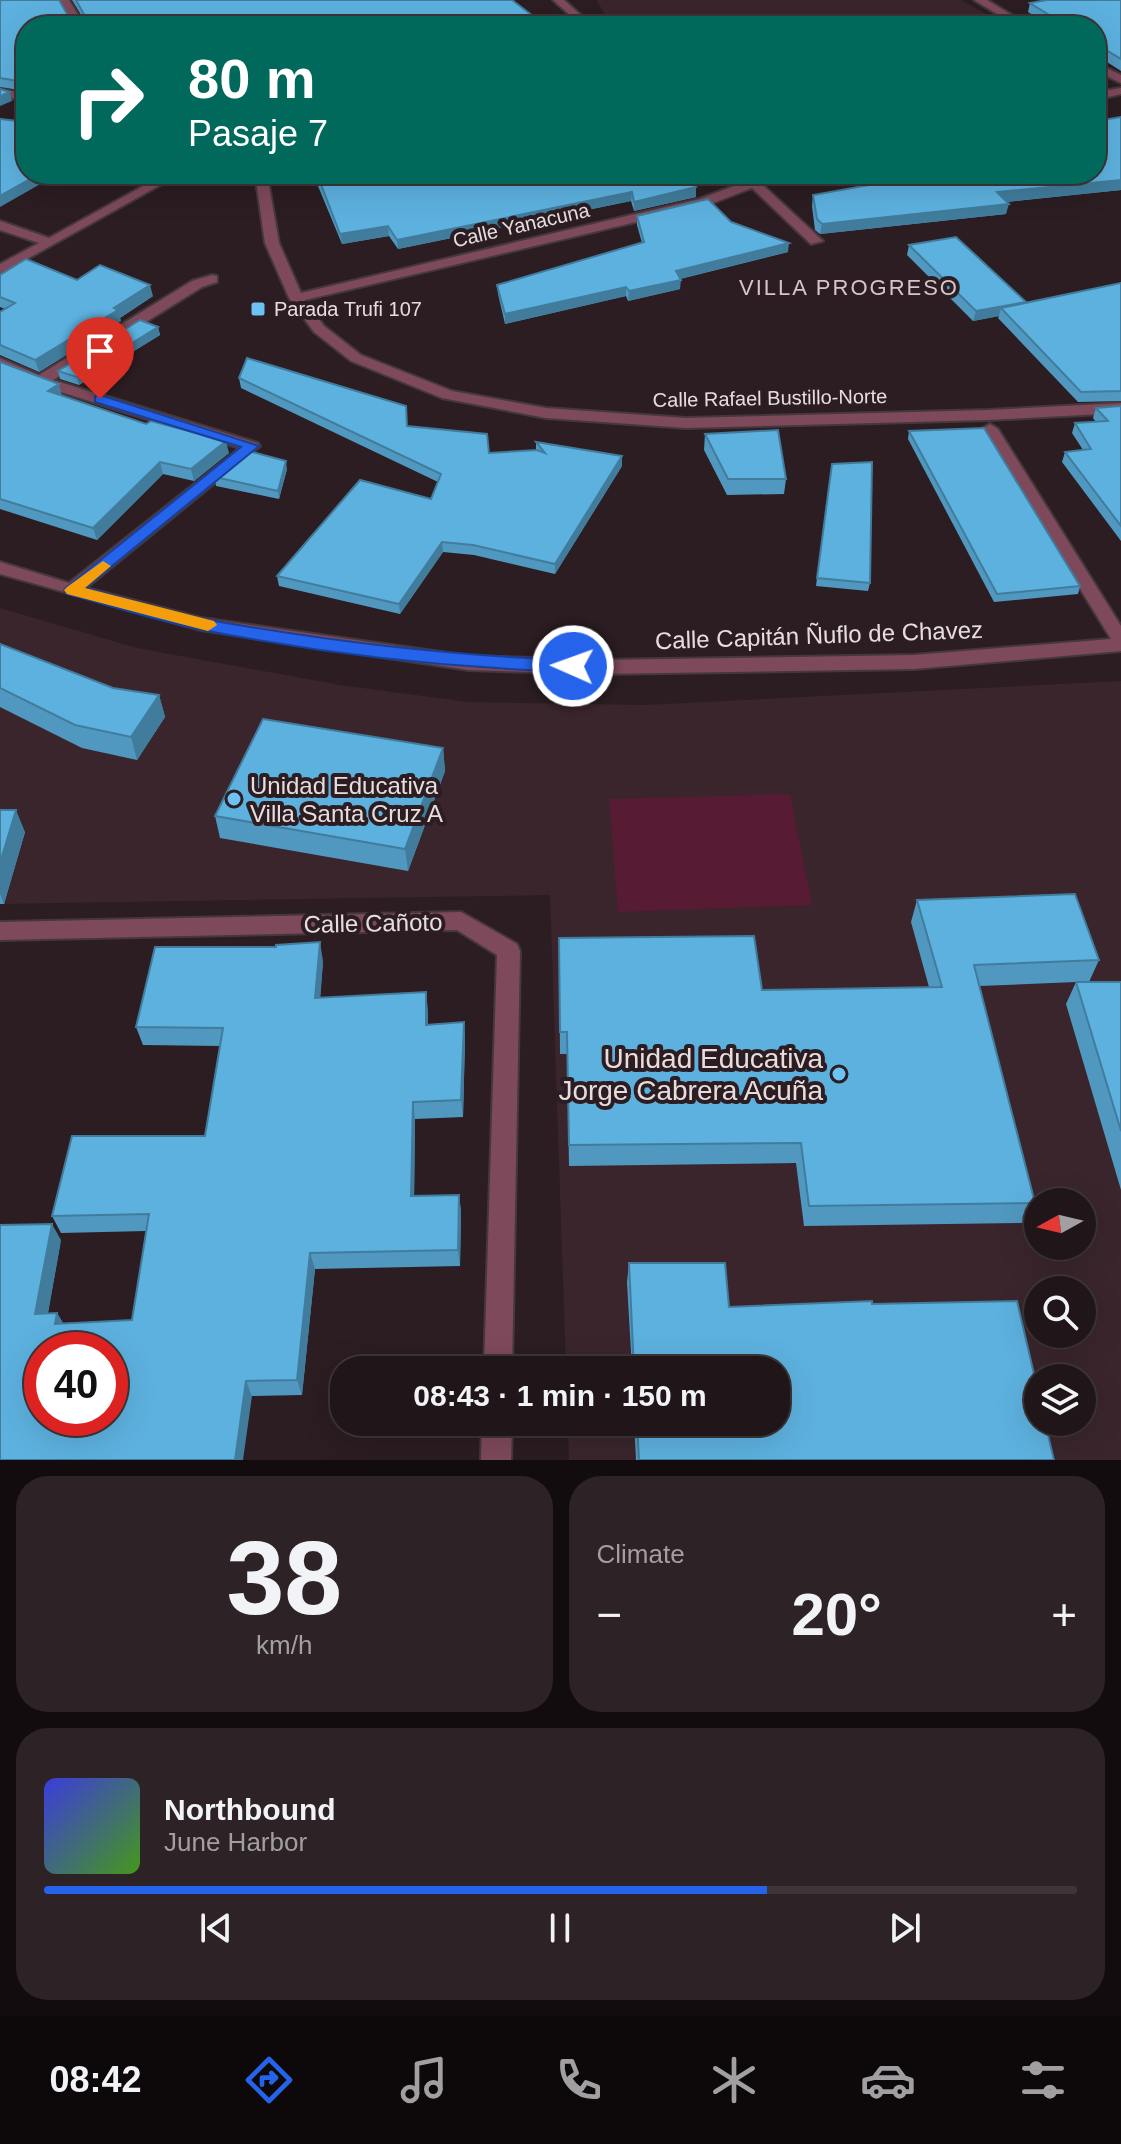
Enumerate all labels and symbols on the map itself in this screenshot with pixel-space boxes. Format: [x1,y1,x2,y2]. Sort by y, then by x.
street label: Calle Yanacuna [451,198,592,251]
district label: VILLA PROGRESO [739,275,959,300]
place label: Parada Trufi 107 [274,298,422,320]
marker: Parada Trufi 107 [249,300,267,318]
pin [66,317,134,399]
street label: Calle Rafael Bustillo-Norte [653,385,887,411]
street label: Calle Capitán Ñuflo de Chavez [655,616,983,654]
position arrow [531,624,615,708]
place label: Unidad Educativa Villa Santa Cruz A [250,772,443,827]
marker: Unidad Educativa Villa Santa Cruz A [225,790,243,808]
street label: Calle Cañoto [303,908,443,938]
place label: Unidad Educativa Jorge Cabrera Acuña [558,1043,823,1106]
marker: Unidad Educativa Jorge Cabrera Acuña [830,1065,848,1083]
north arrow [1024,1188,1096,1260]
speed limit sign: 40 [24,1332,128,1436]

